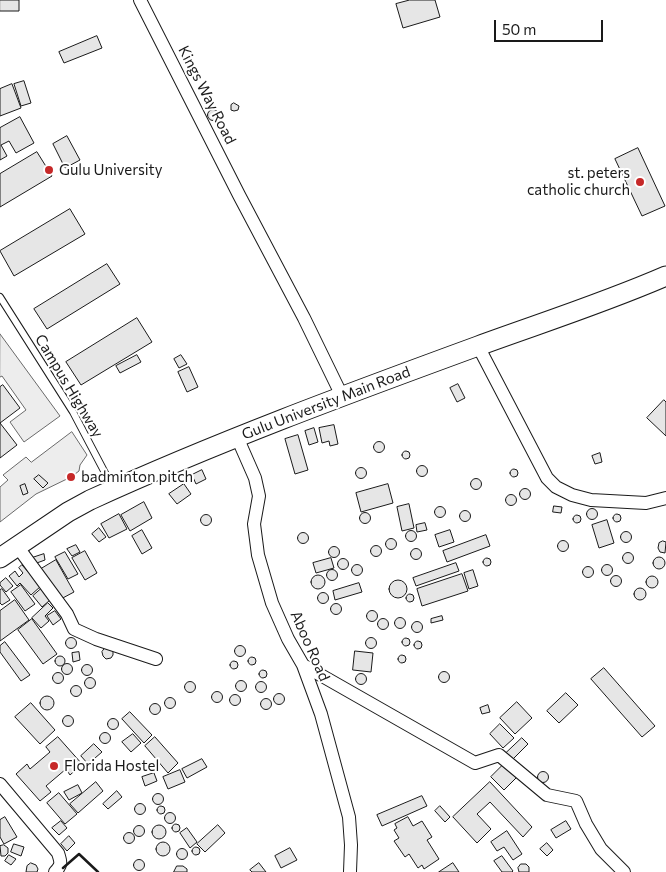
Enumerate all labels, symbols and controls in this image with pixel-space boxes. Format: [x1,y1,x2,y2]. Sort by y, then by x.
scale bar [496,10,605,42]
text: 50 m [502,20,536,38]
street label: Kings Way Road [174,43,240,147]
place label: Gulu University [59,161,163,179]
marker: Gulu University [43,164,55,176]
place label: st. peters catholic church [527,164,630,199]
marker: st. peters catholic church [634,176,646,188]
street label: Campus Highway [31,331,107,441]
street label: Gulu University Main Road [239,363,413,443]
place label: badminton pitch [81,468,193,486]
marker: badminton pitch [65,471,77,483]
street label: Aboo Road [287,608,333,684]
place label: Florida Hostel [64,757,159,775]
marker: Florida Hostel [48,760,60,772]

